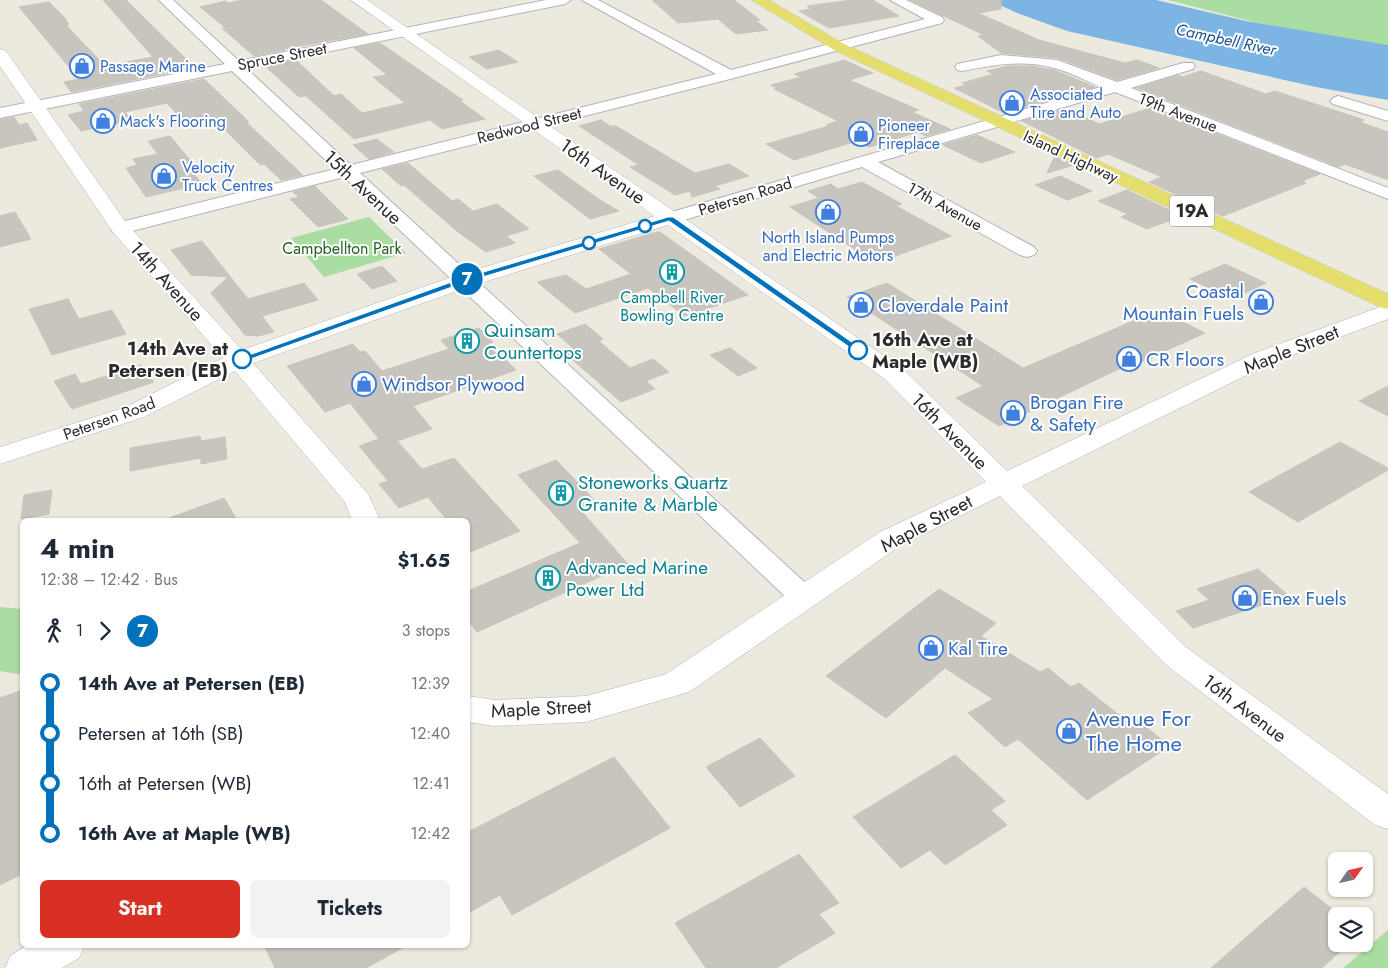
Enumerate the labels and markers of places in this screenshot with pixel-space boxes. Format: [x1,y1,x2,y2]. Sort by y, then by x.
shop icon: Passage Marine [69,53,95,79]
place label: Passage Marine [100,55,206,78]
place label: Associated Tire and Auto [1030,83,1121,124]
shop icon: Associated Tire and Auto [999,90,1025,116]
shop icon: Mack's Flooring [90,108,116,134]
place label: Mack's Flooring [120,110,226,133]
place label: Pioneer Fireplace [878,114,940,155]
shop icon: Pioneer Fireplace [848,121,874,147]
place label: Velocity Truck Centres [182,156,273,197]
shop icon: Velocity Truck Centres [151,163,177,189]
shop icon: North Island Pumps and Electric Motors [815,199,841,225]
unlabelled marker [638,219,652,233]
place label: North Island Pumps and Electric Motors [762,226,894,267]
unlabelled marker [582,236,596,250]
building icon: Campbell River Bowling Centre [659,259,685,285]
place label: Coastal Mountain Fuels [1123,278,1244,327]
place label: Campbell River Bowling Centre [620,286,724,327]
shop icon: Coastal Mountain Fuels [1248,289,1274,315]
shop icon: Cloverdale Paint [848,292,874,318]
place label: Cloverdale Paint [878,292,1009,319]
place label: Quinsam Countertops [484,317,582,366]
place label: 16th Ave at Maple (WB) [872,326,978,375]
building icon: Quinsam Countertops [454,328,480,354]
place label: 14th Ave at Petersen (EB) [108,335,228,384]
marker: 16th Ave at Maple (WB) [848,340,868,360]
shop icon: CR Floors [1116,346,1142,372]
place label: CR Floors [1146,346,1224,373]
marker: 14th Ave at Petersen (EB) [232,349,252,369]
shop icon: Windsor Plywood [351,371,377,397]
place label: Windsor Plywood [382,371,525,398]
place label: Brogan Fire & Safety [1030,389,1124,438]
shop icon: Brogan Fire & Safety [1000,400,1026,426]
place label: Stoneworks Quartz Granite & Marble [578,469,728,518]
building icon: Stoneworks Quartz Granite & Marble [548,480,574,506]
place label: Advanced Marine Power Ltd [566,554,708,603]
building icon: Advanced Marine Power Ltd [535,565,561,591]
shop icon: Enex Fuels [1232,585,1258,611]
place label: Enex Fuels [1262,585,1347,612]
shop icon: Kal Tire [918,635,944,661]
place label: Kal Tire [948,635,1008,662]
place label: Avenue For The Home [1086,702,1191,759]
shop icon: Avenue For The Home [1056,718,1082,744]

